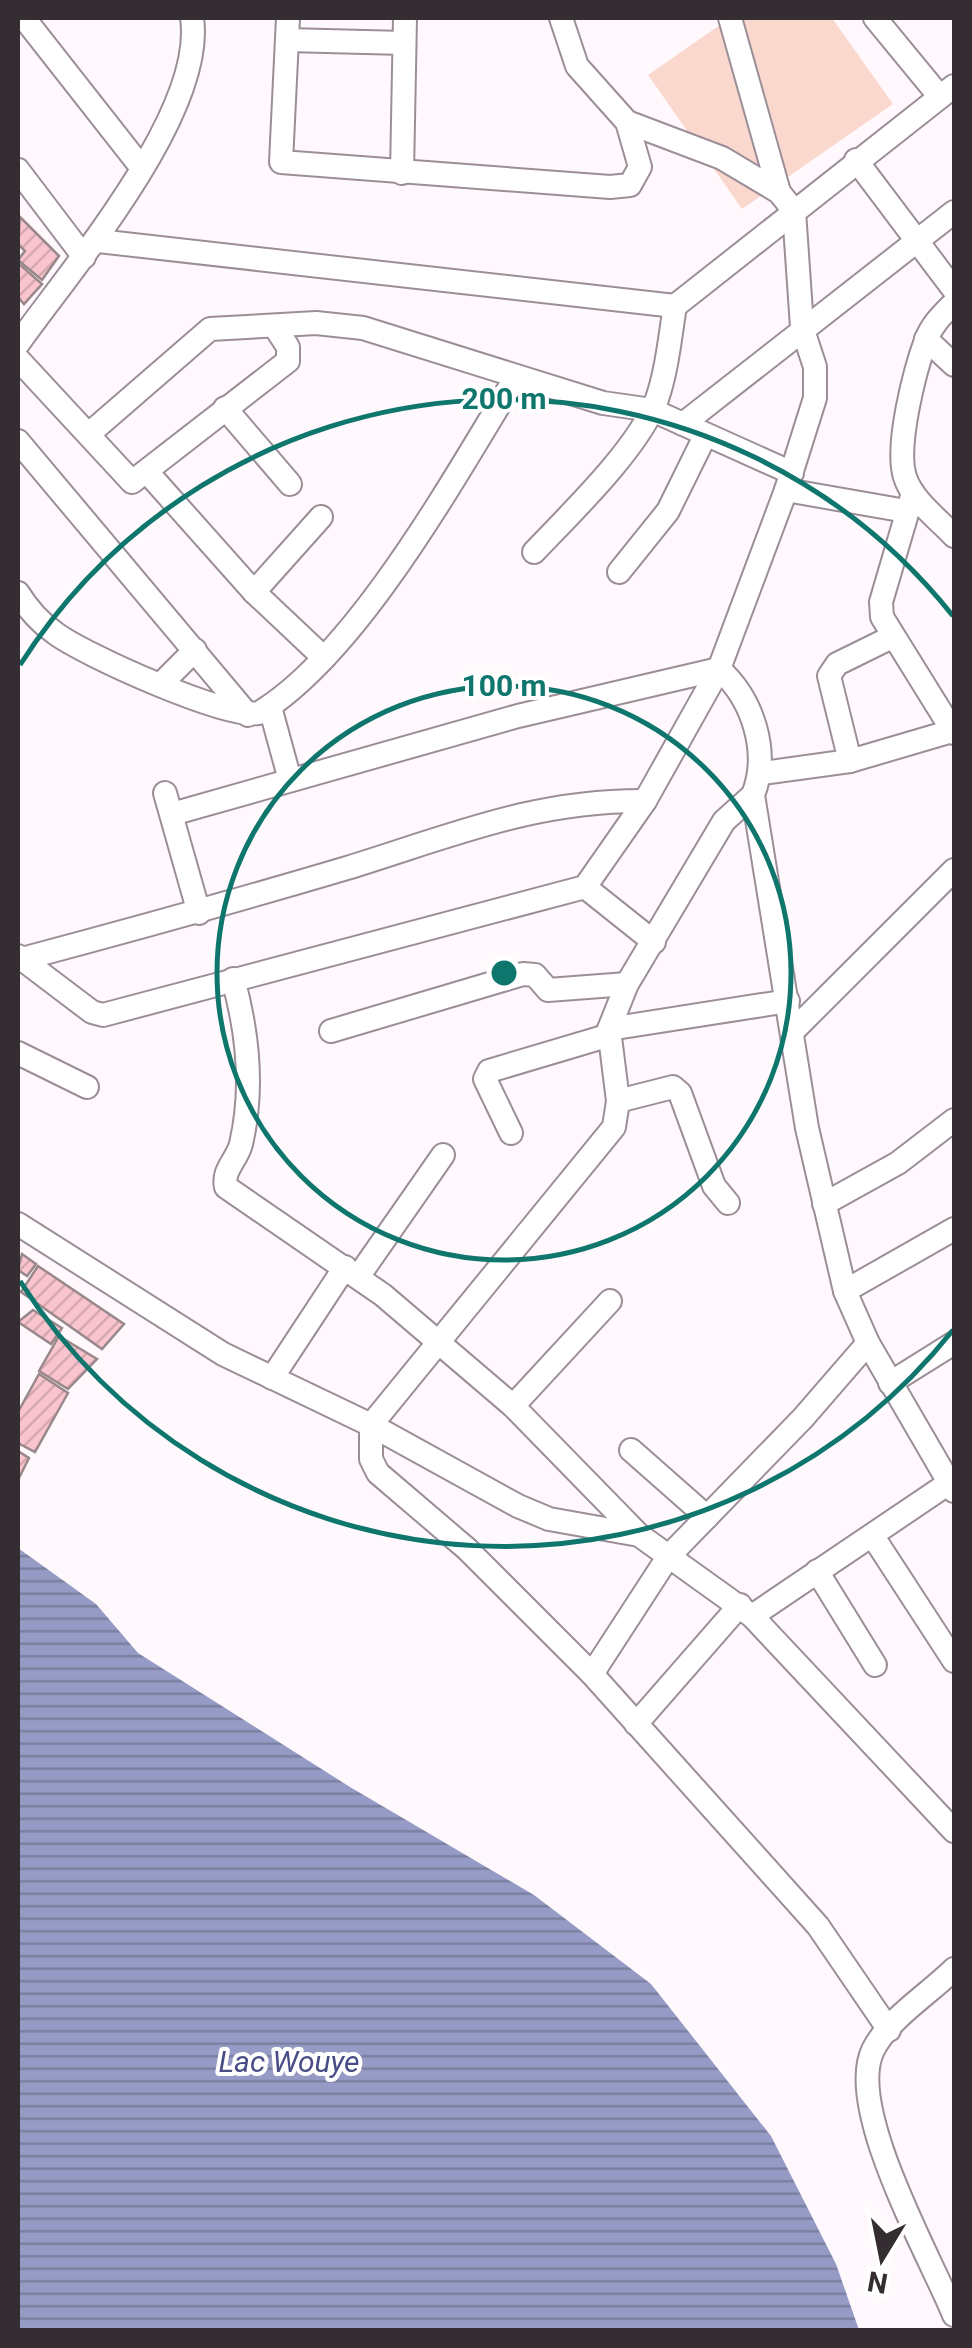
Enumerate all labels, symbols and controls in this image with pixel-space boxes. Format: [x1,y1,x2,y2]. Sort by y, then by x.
text: 200 m [461,381,547,416]
text: 100 m [461,668,547,703]
centre of rings [486,955,522,991]
water label: Lac Wouye [218,2044,360,2079]
north arrow [832,2208,932,2308]
text: N [865,2264,890,2300]

